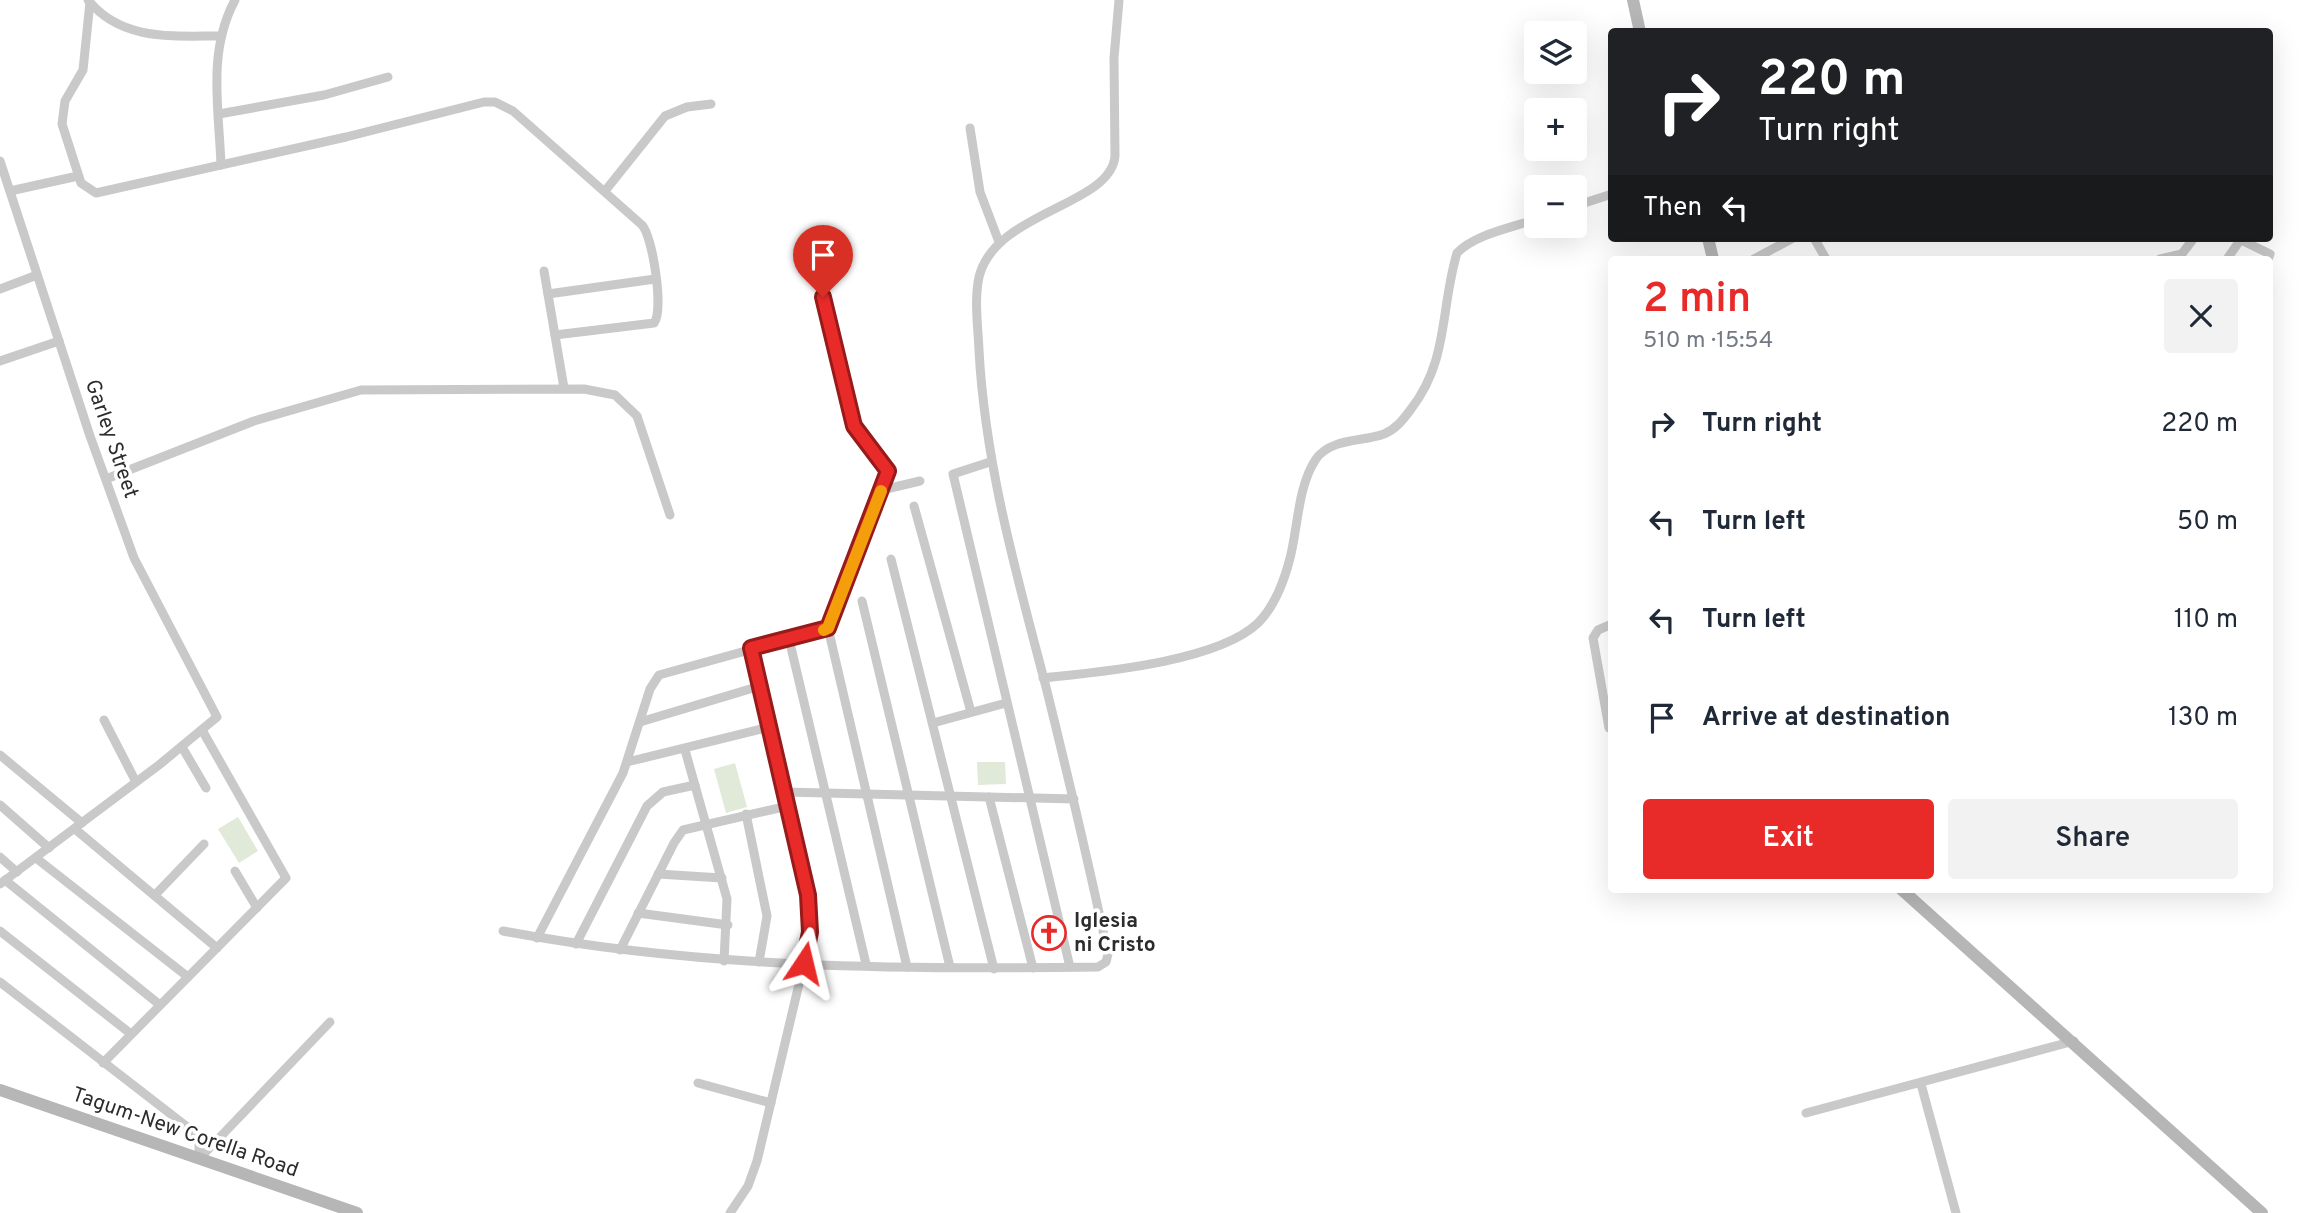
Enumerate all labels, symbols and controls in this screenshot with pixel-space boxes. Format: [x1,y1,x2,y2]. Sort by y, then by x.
map controls [1524,21,1587,238]
button: layers [1524,21,1587,84]
text: 220 m [1758,51,1905,113]
icon: right [1643,56,1734,147]
button: + [1524,98,1587,161]
text: Turn right [1758,112,1900,152]
button: − [1524,175,1587,238]
icon: left [1716,189,1754,227]
text: Then [1643,192,1702,225]
pin [793,225,853,297]
icon: arrive [804,236,842,274]
text: 2 min [1643,274,1751,327]
button: close [2164,279,2238,353]
text: 510 m · 15:54 [1643,327,1773,356]
street label: Garley Street [78,376,144,502]
icon: right [1643,405,1681,443]
text: Turn right [1702,408,1822,441]
text: 220 m [2161,408,2238,441]
icon: left [1643,503,1681,541]
text: Turn left [1702,506,1806,539]
text: 50 m [2177,506,2238,539]
icon: left [1643,601,1681,639]
text: Turn left [1702,604,1806,637]
text: 110 m [2174,604,2238,637]
icon: arrive [1643,699,1681,737]
text: Arrive at destination [1702,702,1950,735]
text: 130 m [2168,702,2238,735]
button: Exit [1643,799,1934,879]
button: Share [1948,799,2238,879]
place label: Iglesia ni Cristo [1074,908,1156,959]
church icon: Iglesia ni Cristo [1030,914,1068,952]
position arrow [767,926,841,1000]
street label: Tagum-New Corella Road [68,1082,302,1184]

